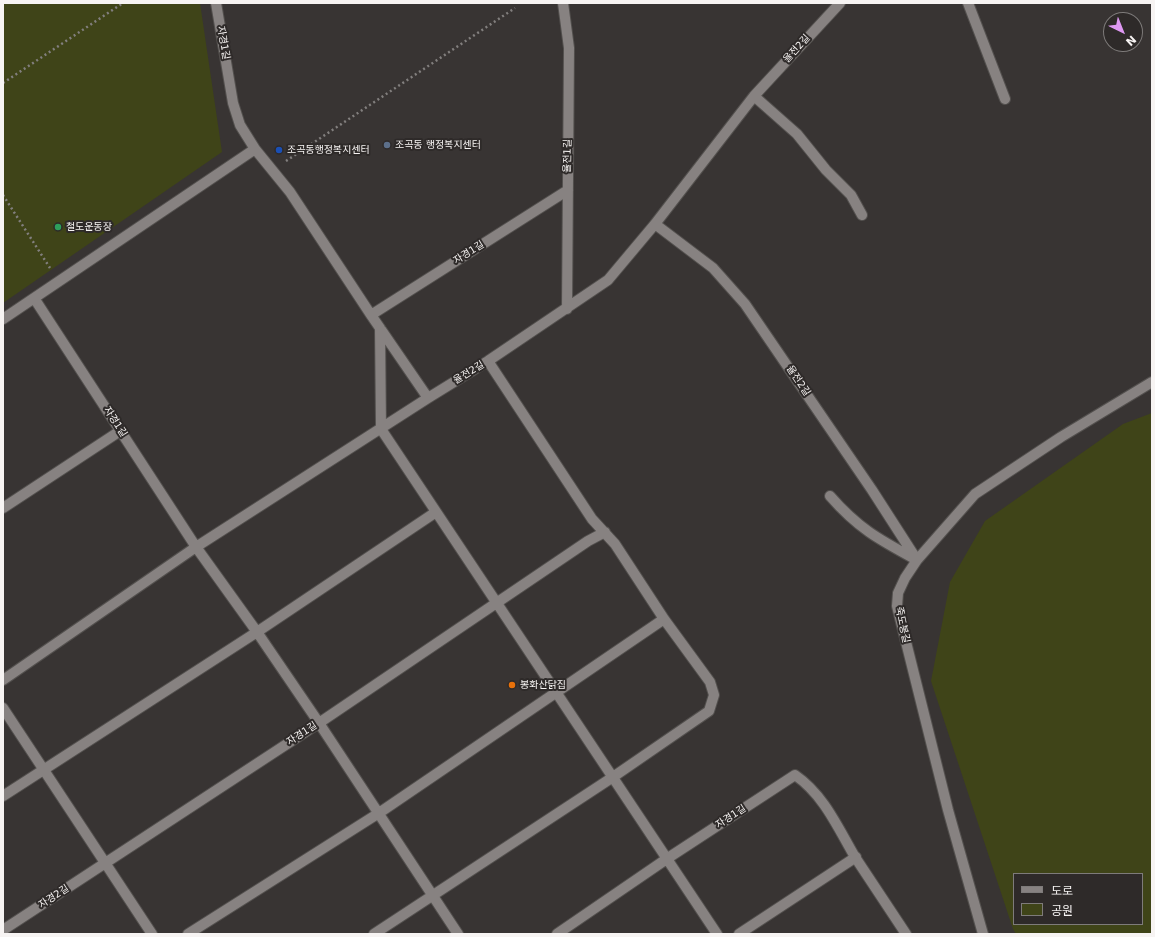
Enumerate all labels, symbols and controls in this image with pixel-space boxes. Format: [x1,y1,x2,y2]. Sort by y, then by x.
north arrow [1103,12,1143,52]
street label: 자경1길 [214,25,232,61]
street label: 율전2길 [781,32,813,66]
text: N [1123,33,1139,48]
place label: 조곡동 행정복지센터 [395,139,481,151]
street label: 율전1길 [562,139,574,173]
marker: 조곡동 행정복지센터 [382,140,392,150]
place label: 조곡동행정복지센터 [287,144,370,156]
marker: 조곡동행정복지센터 [274,145,284,155]
place label: 철도운동장 [66,221,112,233]
marker: 철도운동장 [53,222,63,232]
street label: 자경1길 [451,239,487,267]
street label: 율전2길 [451,359,487,387]
street label: 율전2길 [784,364,812,398]
street label: 자경1길 [101,404,129,440]
street label: 죽도봉길 [892,606,912,644]
place label: 봉화산닭집 [520,679,566,691]
marker: 봉화산닭집 [507,680,517,690]
street label: 자경1길 [284,720,320,748]
street label: 자경1길 [713,803,749,831]
legend [1013,873,1143,925]
street label: 자경2길 [36,883,72,911]
text: 도로 [1051,884,1073,898]
text: 공원 [1051,904,1073,918]

